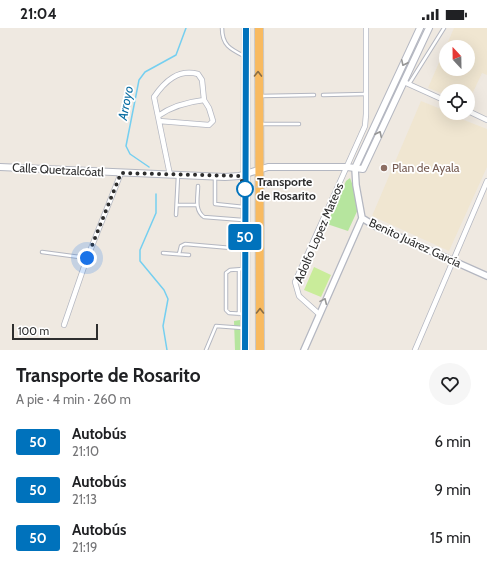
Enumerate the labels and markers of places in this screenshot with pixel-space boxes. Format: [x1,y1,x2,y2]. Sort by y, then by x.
place label: Plan de Ayala [392,160,460,175]
marker: Plan de Ayala [379,163,389,173]
place label: Transporte de Rosarito [257,174,316,203]
marker: Transporte de Rosarito [236,180,254,198]

